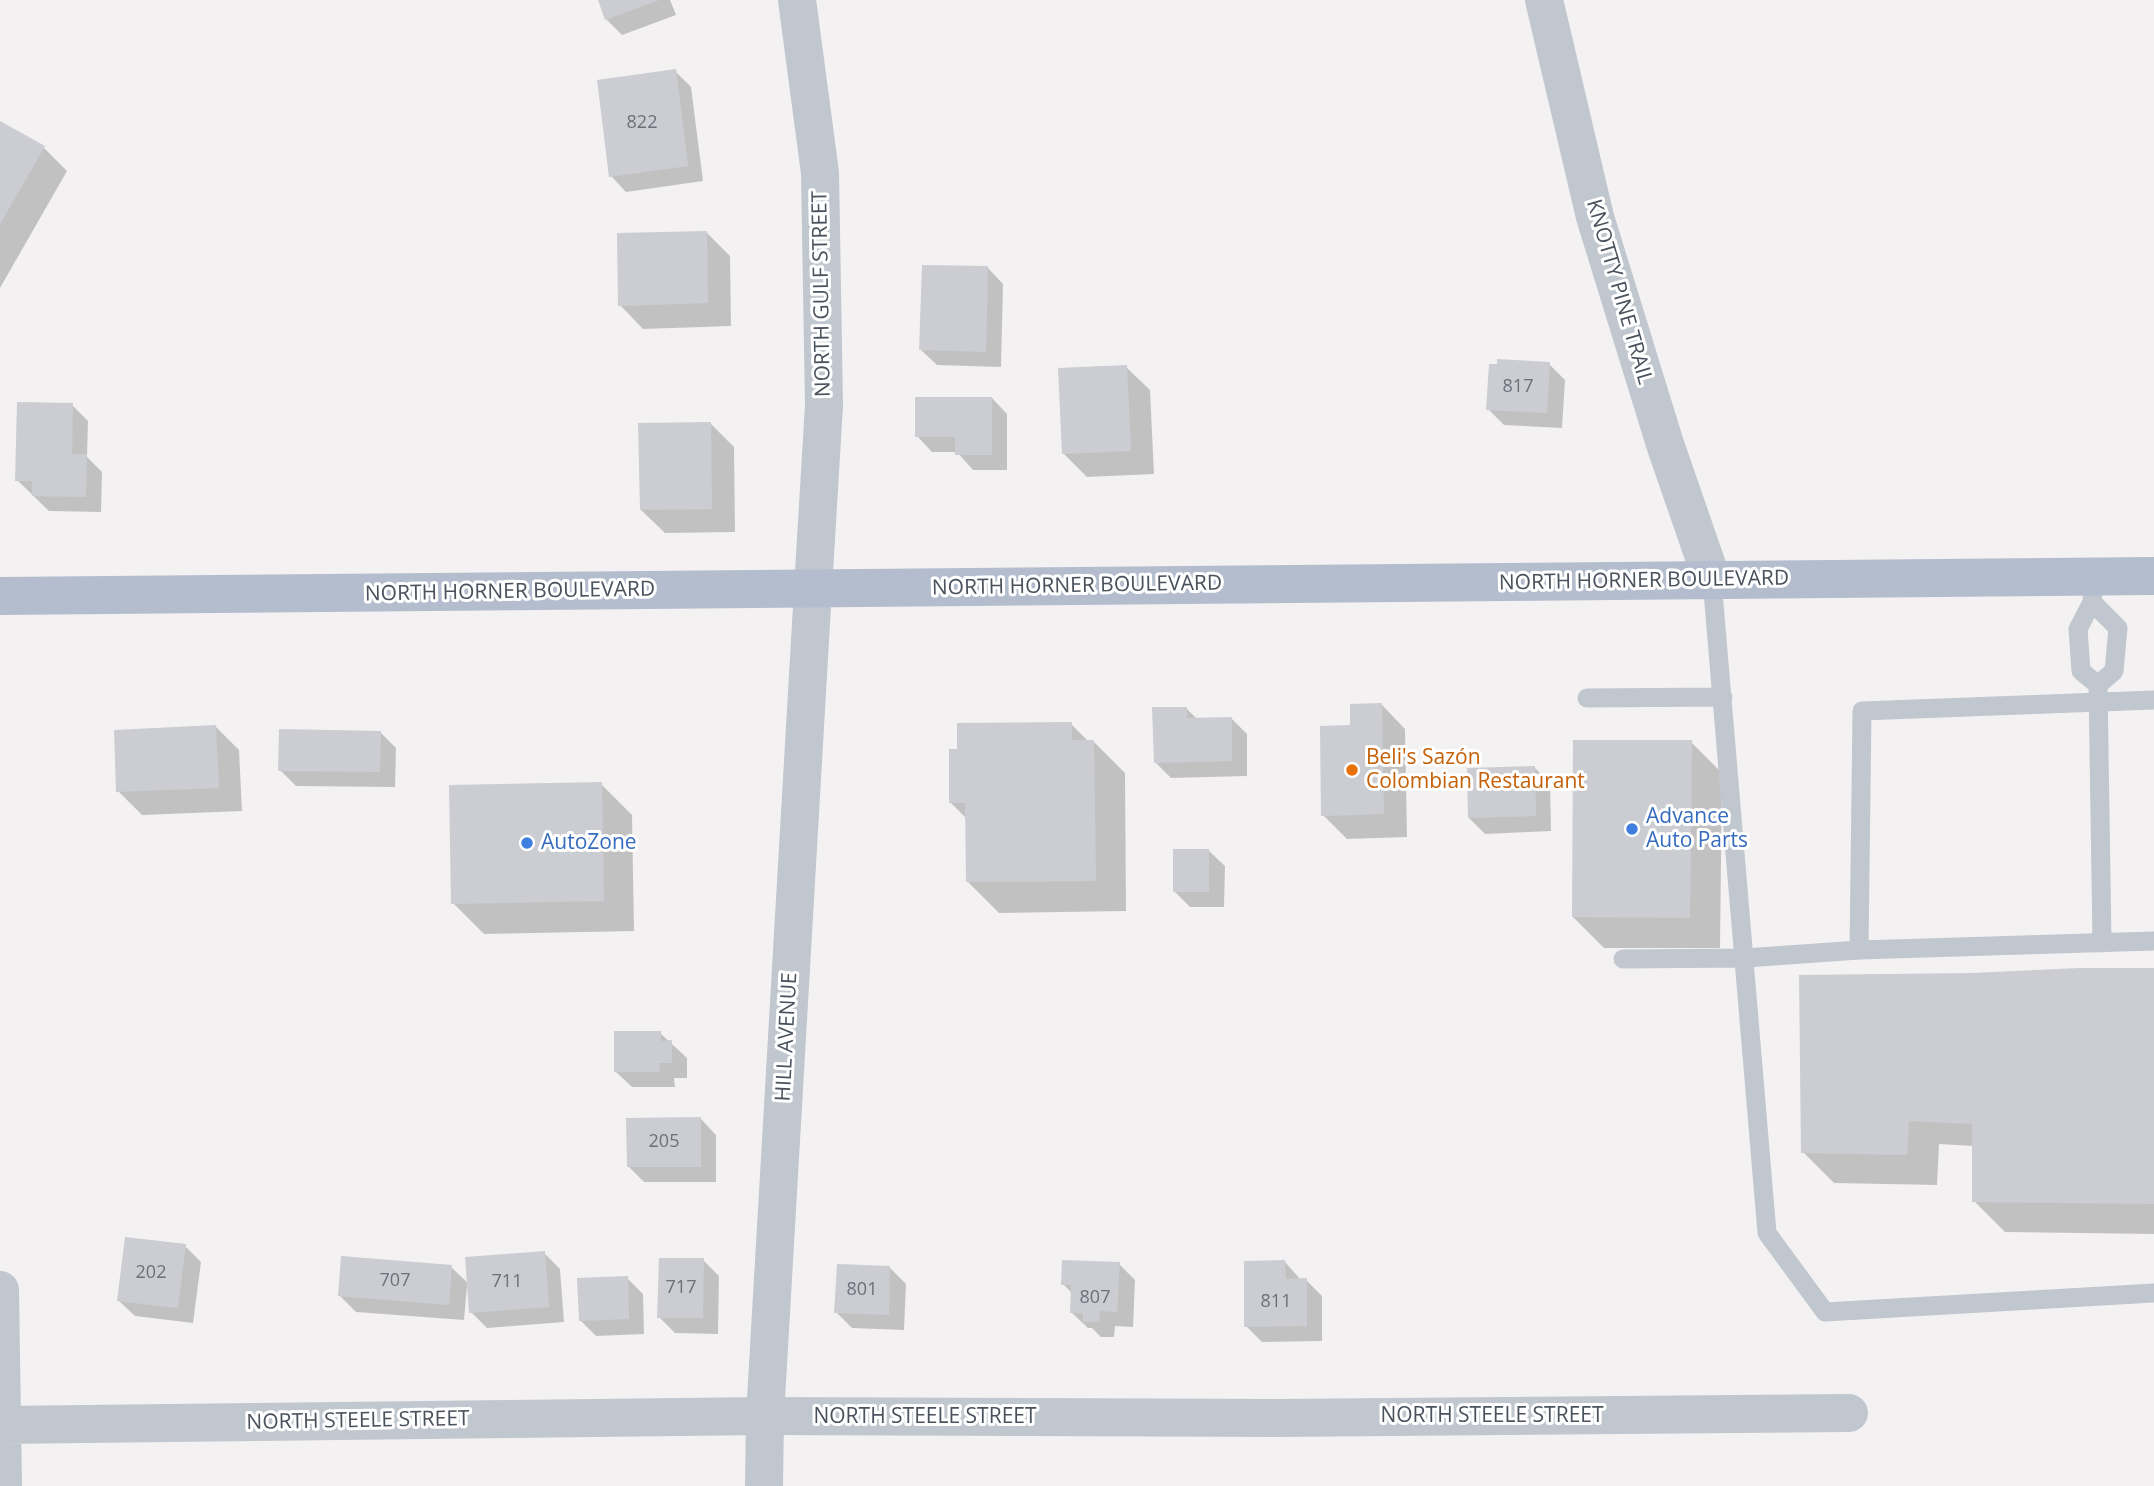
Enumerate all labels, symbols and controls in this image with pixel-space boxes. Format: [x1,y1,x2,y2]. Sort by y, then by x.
house number: 822 [627,112,657,134]
street label: NORTH GULF STREET [808,191,836,397]
street label: KNOTTY PINE TRAIL [1581,197,1657,387]
house number: 817 [1503,376,1533,398]
street label: NORTH HORNER BOULEVARD [1499,566,1789,596]
street label: NORTH HORNER BOULEVARD [932,571,1222,601]
street label: NORTH HORNER BOULEVARD [365,577,655,607]
place label: Beli's Sazón Colombian Restaurant [1366,745,1585,795]
marker: Beli's Sazón Colombian Restaurant [1344,762,1360,778]
place label: Advance Auto Parts [1646,804,1748,854]
marker: Advance Auto Parts [1624,821,1640,837]
place label: AutoZone [541,830,637,856]
marker: AutoZone [519,835,535,851]
street label: HILL AVENUE [771,972,803,1102]
house number: 205 [649,1131,679,1153]
house number: 202 [136,1262,166,1284]
house number: 707 [380,1270,410,1292]
house number: 711 [492,1271,522,1293]
house number: 717 [666,1277,696,1299]
house number: 801 [847,1279,877,1301]
house number: 807 [1080,1287,1110,1309]
house number: 811 [1261,1291,1291,1313]
street label: NORTH STEELE STREET [1380,1403,1604,1429]
street label: NORTH STEELE STREET [813,1404,1037,1430]
street label: NORTH STEELE STREET [246,1406,470,1436]

